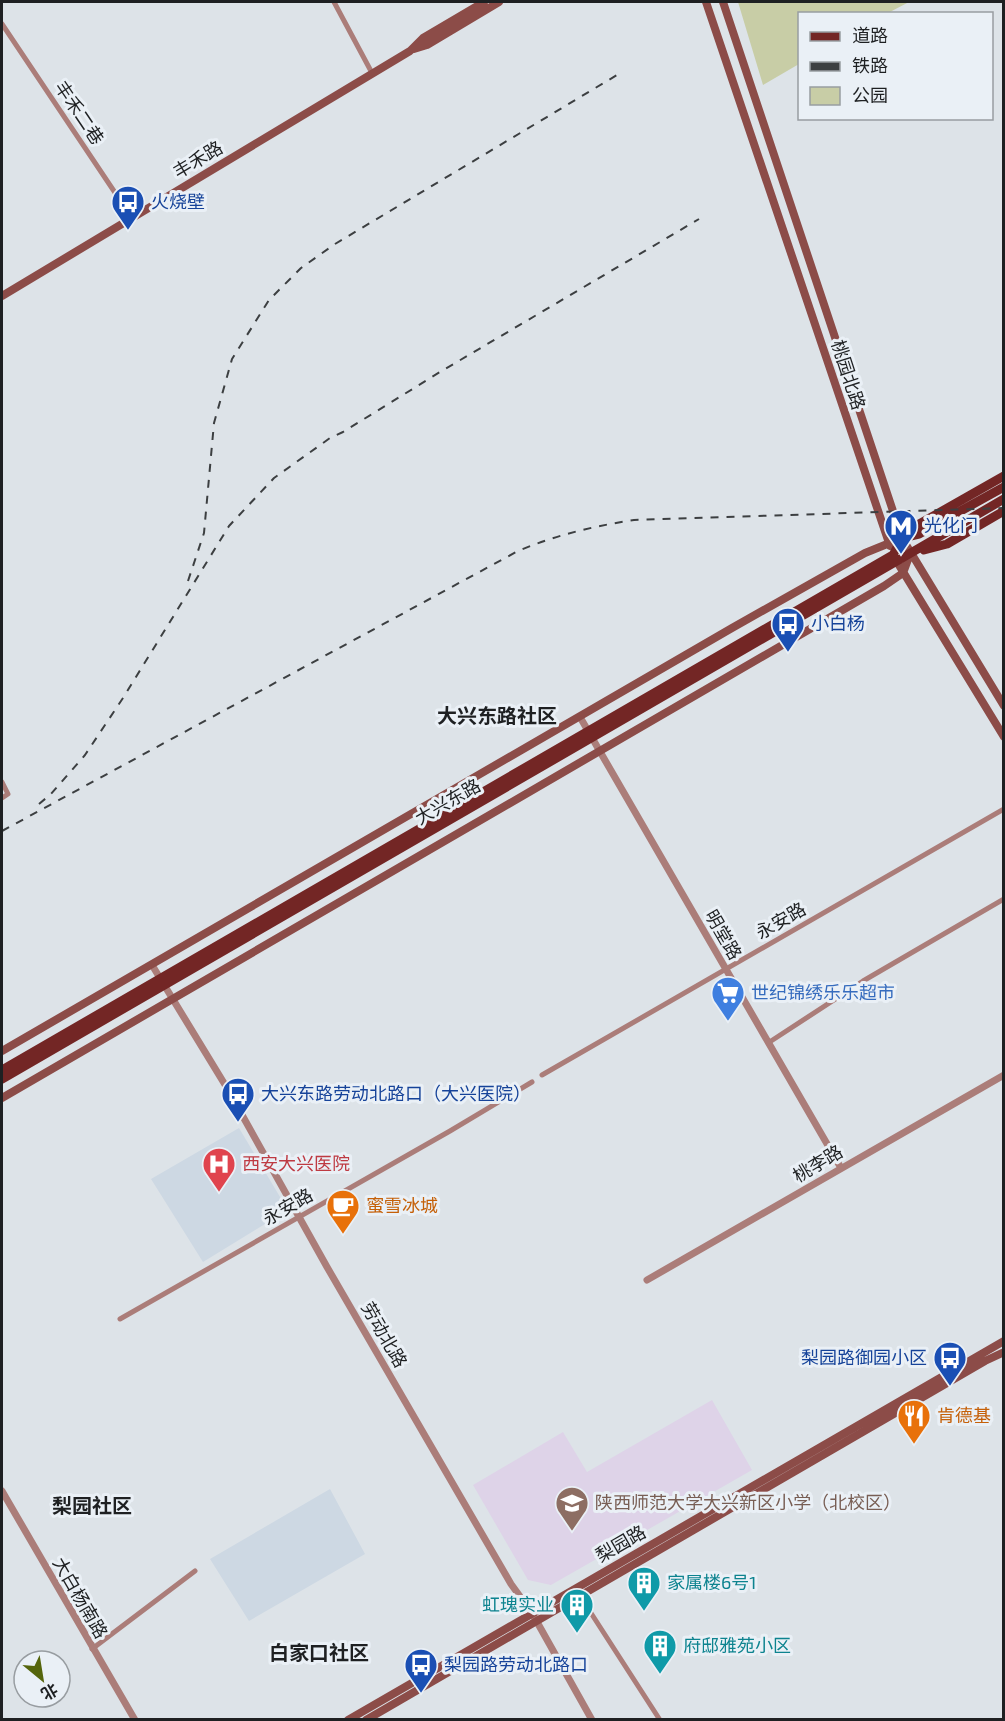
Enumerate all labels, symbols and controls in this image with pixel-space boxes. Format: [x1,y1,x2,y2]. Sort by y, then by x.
legend [798,12,993,120]
text: 道路 [852,24,888,46]
text: 铁路 [852,54,888,76]
street label: 丰禾二巷 [51,76,109,148]
text: 公园 [852,84,888,106]
street label: 丰禾路 [169,136,226,182]
bus stop icon: 火烧壁 [110,184,146,231]
place label: 火烧壁 [151,190,205,212]
street label: 桃园北路 [827,337,871,412]
metro station icon: 光化门 [883,508,919,555]
place label: 光化门 [924,514,978,536]
bus stop icon: 小白杨 [770,606,806,653]
place label: 小白杨 [811,612,865,634]
district label: 大兴东路社区 [437,703,557,727]
street label: 大兴东路 [411,774,484,829]
street label: 永安路 [752,897,809,943]
street label: 明堂路 [701,906,747,963]
supermarket icon: 世纪锦绣乐乐超市 [710,975,746,1022]
place label: 世纪锦绣乐乐超市 [751,981,895,1003]
bus stop icon: 大兴东路劳动北路口（大兴医院） [220,1076,256,1123]
place label: 大兴东路劳动北路口（大兴医院） [261,1082,531,1104]
street label: 桃李路 [789,1140,846,1186]
hospital icon: 西安大兴医院 [201,1146,237,1193]
place label: 西安大兴医院 [242,1152,350,1174]
street label: 永安路 [259,1183,316,1229]
cafe icon: 蜜雪冰城 [325,1188,361,1235]
place label: 蜜雪冰城 [366,1194,438,1216]
street label: 劳动北路 [357,1298,412,1371]
bus stop icon: 梨园路御园小区 [932,1340,968,1387]
place label: 梨园路御园小区 [801,1346,927,1368]
restaurant icon: 肯德基 [896,1398,932,1445]
place label: 肯德基 [937,1404,991,1426]
school or university icon: 陕西师范大学大兴新区小学（北校区） [554,1485,590,1532]
place label: 陕西师范大学大兴新区小学（北校区） [595,1491,901,1513]
district label: 梨园社区 [52,1493,132,1517]
street label: 梨园路 [592,1520,649,1566]
street label: 大白杨南路 [49,1553,113,1642]
building icon: 家属楼6号1 [626,1565,662,1612]
place label: 家属楼6号1 [667,1571,756,1593]
building icon: 虹瑰实业 [559,1587,595,1634]
place label: 虹瑰实业 [482,1593,554,1615]
building icon: 府邸雅苑小区 [642,1628,678,1675]
place label: 府邸雅苑小区 [683,1634,791,1656]
district label: 白家口社区 [269,1640,369,1664]
bus stop icon: 梨园路劳动北路口 [403,1647,439,1694]
north arrow [12,1649,72,1709]
place label: 梨园路劳动北路口 [444,1653,588,1675]
text: 北 [38,1680,61,1705]

